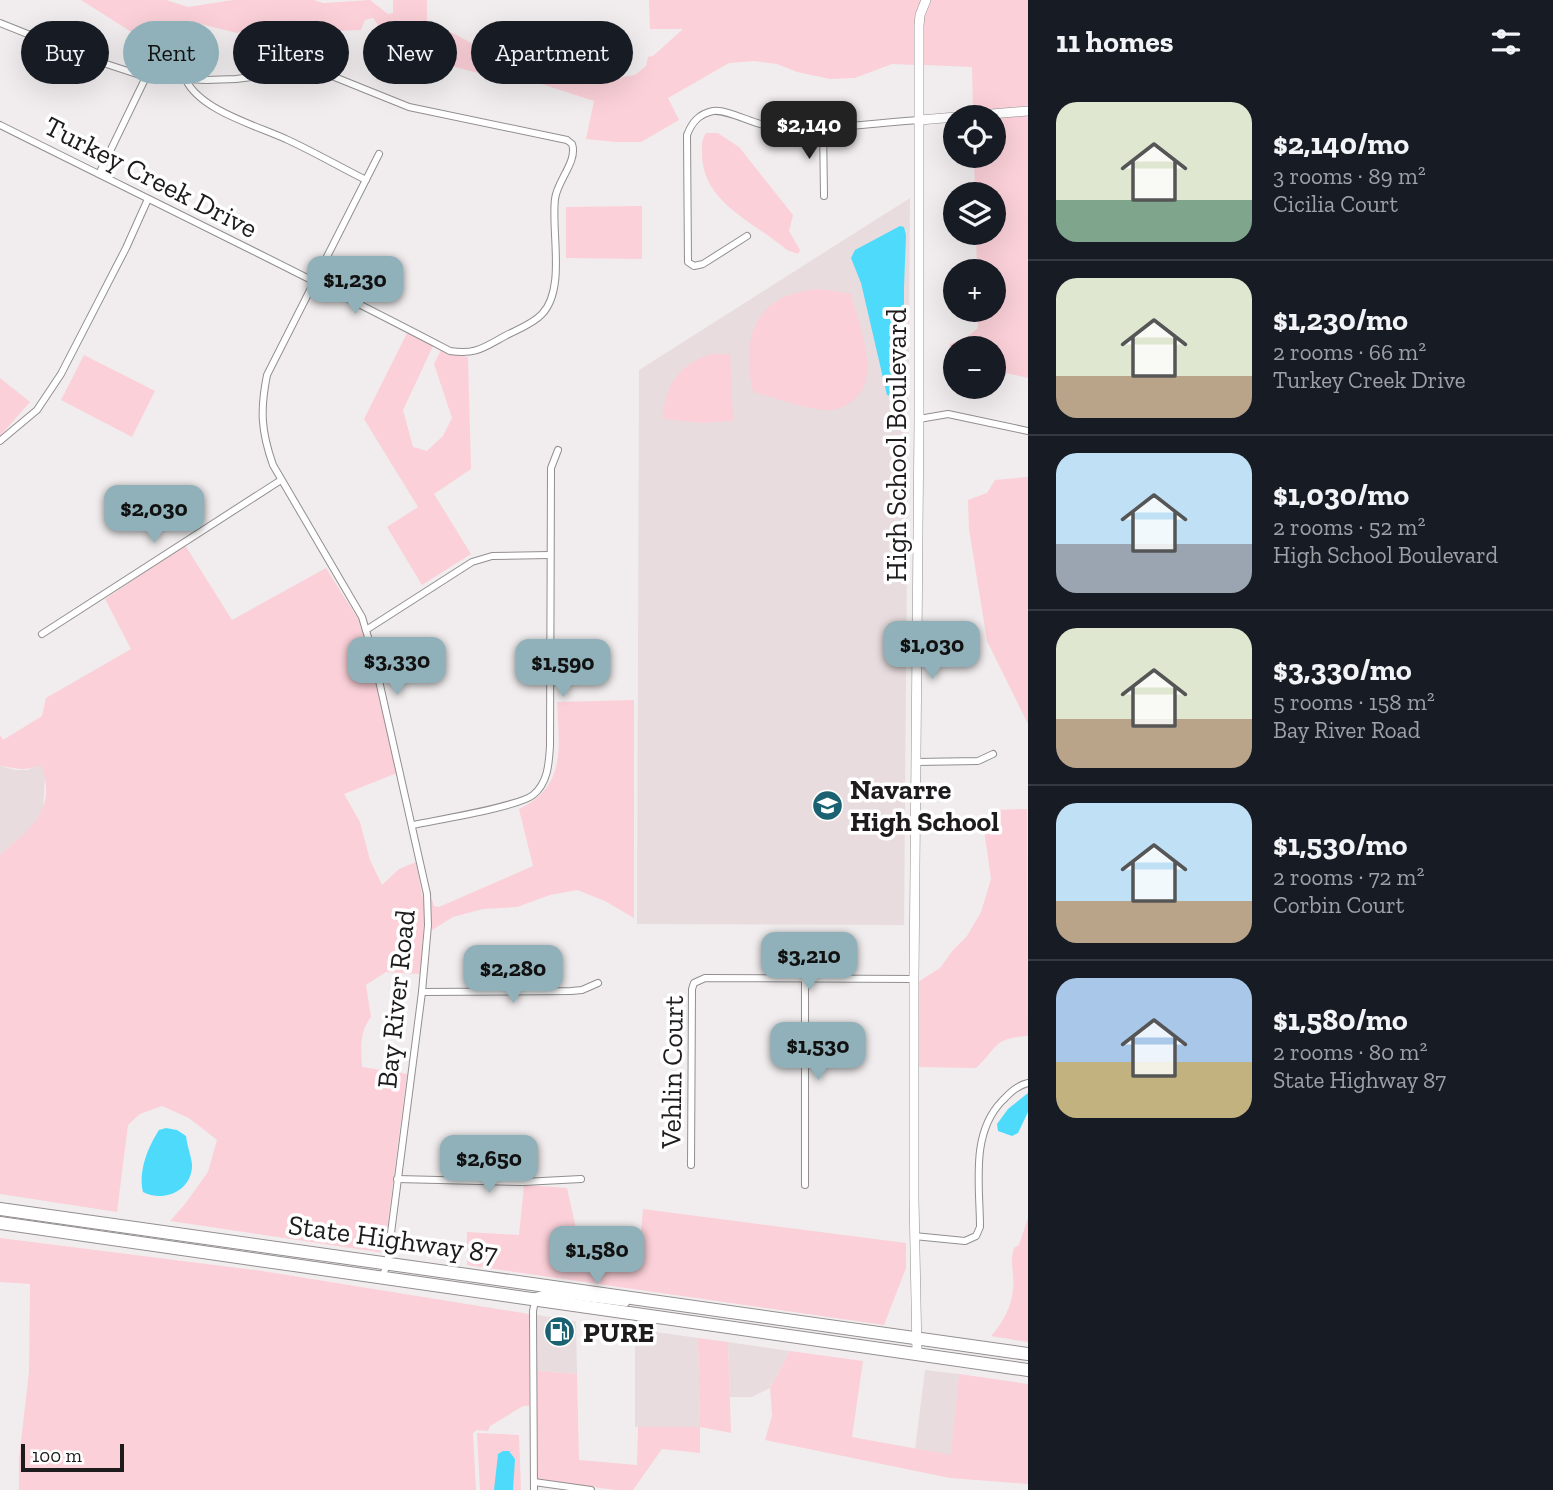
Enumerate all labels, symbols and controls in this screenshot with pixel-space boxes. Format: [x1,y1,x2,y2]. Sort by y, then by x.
chip: Buy [21,21,109,84]
chip: Rent [123,21,219,84]
chip: Filters [233,21,349,84]
chip: New [363,21,457,84]
chip: Apartment [471,21,633,84]
icon: filters [1487,23,1525,61]
text: 11 homes [1056,24,1174,60]
pin: $2,140 [752,102,866,161]
map controls [943,105,1006,399]
button: locate [943,105,1006,168]
street label: Turkey Creek Drive [39,109,263,245]
text: $2,140 [777,110,841,138]
text: $2,140/mo [1273,126,1409,162]
icon: home [1112,130,1196,214]
text: 3 rooms · 89 m² [1273,162,1426,190]
button: layers [943,182,1006,245]
text: Cicilia Court [1273,190,1398,218]
pin: $1,230 [298,256,412,316]
button: + [943,259,1006,322]
text: $1,230 [323,265,387,293]
text: $1,230/mo [1273,302,1408,338]
icon: home [1112,306,1196,390]
street label: High School Boulevard [880,308,913,582]
button: − [943,336,1006,399]
text: 2 rooms · 66 m² [1273,338,1426,366]
text: Turkey Creek Drive [1273,366,1466,394]
text: $1,030/mo [1273,477,1409,513]
icon: home [1112,481,1196,565]
pin: $2,030 [97,486,211,545]
text: $2,030 [120,494,188,522]
text: 2 rooms · 52 m² [1273,513,1425,541]
text: High School Boulevard [1273,541,1498,569]
pin: $1,030 [875,622,989,681]
text: $1,030 [900,630,964,658]
pin: $3,330 [340,638,454,697]
pin: $1,590 [506,640,620,699]
text: $3,330 [364,646,430,674]
text: $1,590 [531,648,595,676]
text: $3,330/mo [1273,652,1412,688]
icon: home [1112,656,1196,740]
text: 5 rooms · 158 m² [1273,688,1435,716]
text: Bay River Road [1273,716,1420,744]
place label: Navarre High School [850,773,999,838]
school or university icon: Navarre High School [810,788,844,822]
text: $1,530/mo [1273,827,1408,863]
icon: home [1112,831,1196,915]
text: 2 rooms · 72 m² [1273,863,1424,891]
text: Corbin Court [1273,891,1404,919]
street label: Bay River Road [370,908,422,1090]
pin: $3,210 [752,932,866,992]
text: $3,210 [777,941,841,969]
pin: $2,280 [456,946,570,1005]
text: $2,280 [480,954,546,982]
street label: Vehlin Court [654,995,690,1150]
text: $1,580/mo [1273,1002,1408,1038]
icon: home [1112,1006,1196,1090]
pin: $1,530 [761,1023,875,1082]
text: $1,530 [786,1031,850,1059]
text: 2 rooms · 80 m² [1273,1038,1427,1066]
text: State Highway 87 [1273,1066,1446,1094]
pin: $2,650 [432,1136,546,1195]
text: $2,650 [456,1144,522,1172]
street label: State Highway 87 [286,1208,500,1270]
pin: $1,580 [540,1226,654,1286]
text: $1,580 [565,1235,629,1263]
fuel station icon: PURE [543,1315,577,1349]
place label: PURE [583,1316,654,1349]
scale bar [21,1441,124,1473]
text: 100 m [32,1444,82,1467]

